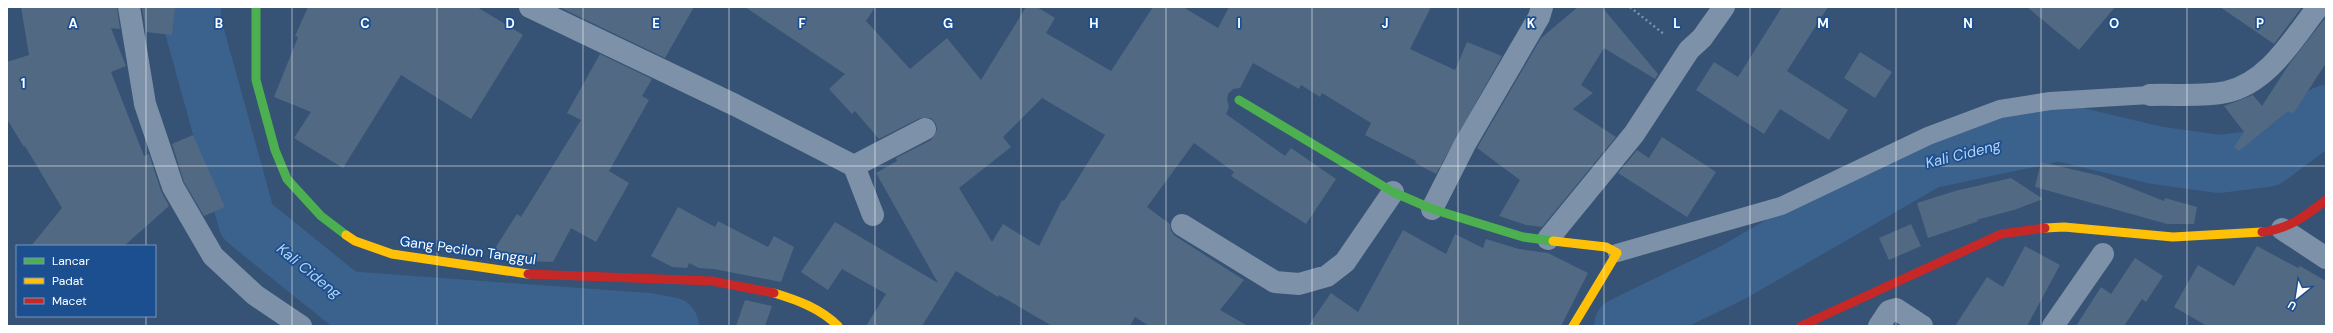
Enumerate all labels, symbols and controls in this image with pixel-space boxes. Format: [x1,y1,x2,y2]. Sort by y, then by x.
text: A [68,15,78,32]
text: B [215,15,223,32]
text: C [360,15,370,32]
text: D [505,15,515,32]
text: E [652,15,660,32]
text: F [798,15,806,32]
text: G [943,15,953,32]
text: H [1089,15,1099,32]
text: I [1237,15,1241,32]
text: J [1381,15,1389,32]
text: K [1527,15,1536,32]
text: L [1673,15,1681,32]
text: M [1817,15,1829,32]
text: N [1963,15,1973,32]
text: O [2109,15,2119,32]
text: P [2256,15,2264,32]
text: 1 [21,75,25,92]
water label: Kali Cideng [1923,135,2004,173]
street label: Gang Pecilon Tanggul [399,232,537,268]
water label: Kali Cideng [273,239,346,303]
legend [16,245,156,317]
text: Lancar [52,253,90,269]
text: Padat [52,273,84,289]
north arrow [2277,277,2317,317]
text: Macet [52,293,87,309]
text: U [2285,298,2299,314]

